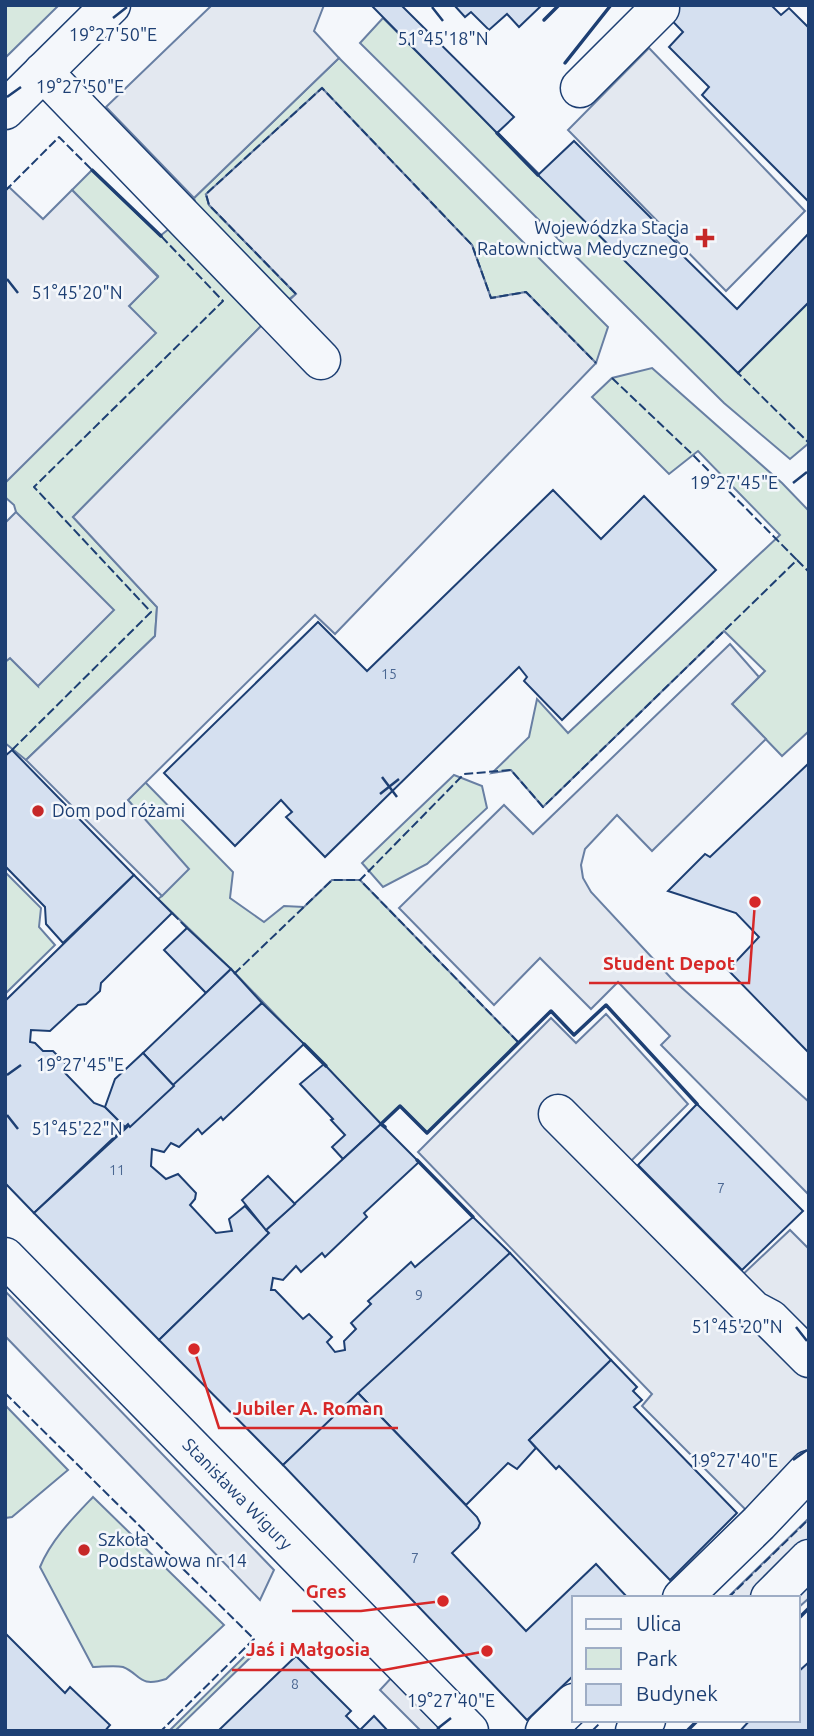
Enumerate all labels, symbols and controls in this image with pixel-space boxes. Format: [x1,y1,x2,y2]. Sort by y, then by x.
text: 19°27'50"E [69,24,157,44]
text: 51°45'18"N [397,28,489,48]
text: 19°27'50"E [36,76,124,96]
place label: Wojewódzka Stacja Ratownictwa Medycznego [477,217,689,258]
marker: Wojewódzka Stacja Ratownictwa Medycznego [695,228,715,248]
text: 51°45'20"N [31,282,123,302]
text: 19°27'45"E [690,472,778,492]
house number: 15 [381,666,397,682]
place label: Dom pod różami [52,800,185,820]
marker: Dom pod różami [30,803,46,819]
callout: Student Depot [589,943,749,983]
text: Student Depot [603,952,735,974]
text: 19°27'45"E [36,1054,124,1074]
text: 51°45'22"N [31,1118,123,1138]
house number: 11 [109,1162,125,1178]
house number: 7 [717,1180,725,1196]
house number: 9 [415,1287,423,1303]
text: 51°45'20"N [691,1316,783,1336]
callout: Jubiler A. Roman [219,1388,398,1428]
text: Jubiler A. Roman [232,1397,384,1419]
street label: Stanisława Wigury [179,1434,297,1553]
text: 19°27'40"E [690,1450,778,1470]
place label: Szkoła Podstawowa nr 14 [98,1529,247,1570]
marker: Szkoła Podstawowa nr 14 [76,1542,92,1558]
house number: 7 [411,1550,419,1566]
callout: Gres [292,1571,361,1611]
text: Gres [306,1580,346,1602]
legend [572,1596,800,1722]
text: Ulica [636,1611,681,1635]
callout: Jaś i Małgosia [232,1630,384,1670]
text: Jaś i Małgosia [246,1638,370,1660]
text: Park [636,1646,678,1670]
house number: 8 [291,1676,299,1692]
text: Budynek [636,1681,718,1705]
text: 19°27'40"E [407,1690,495,1710]

